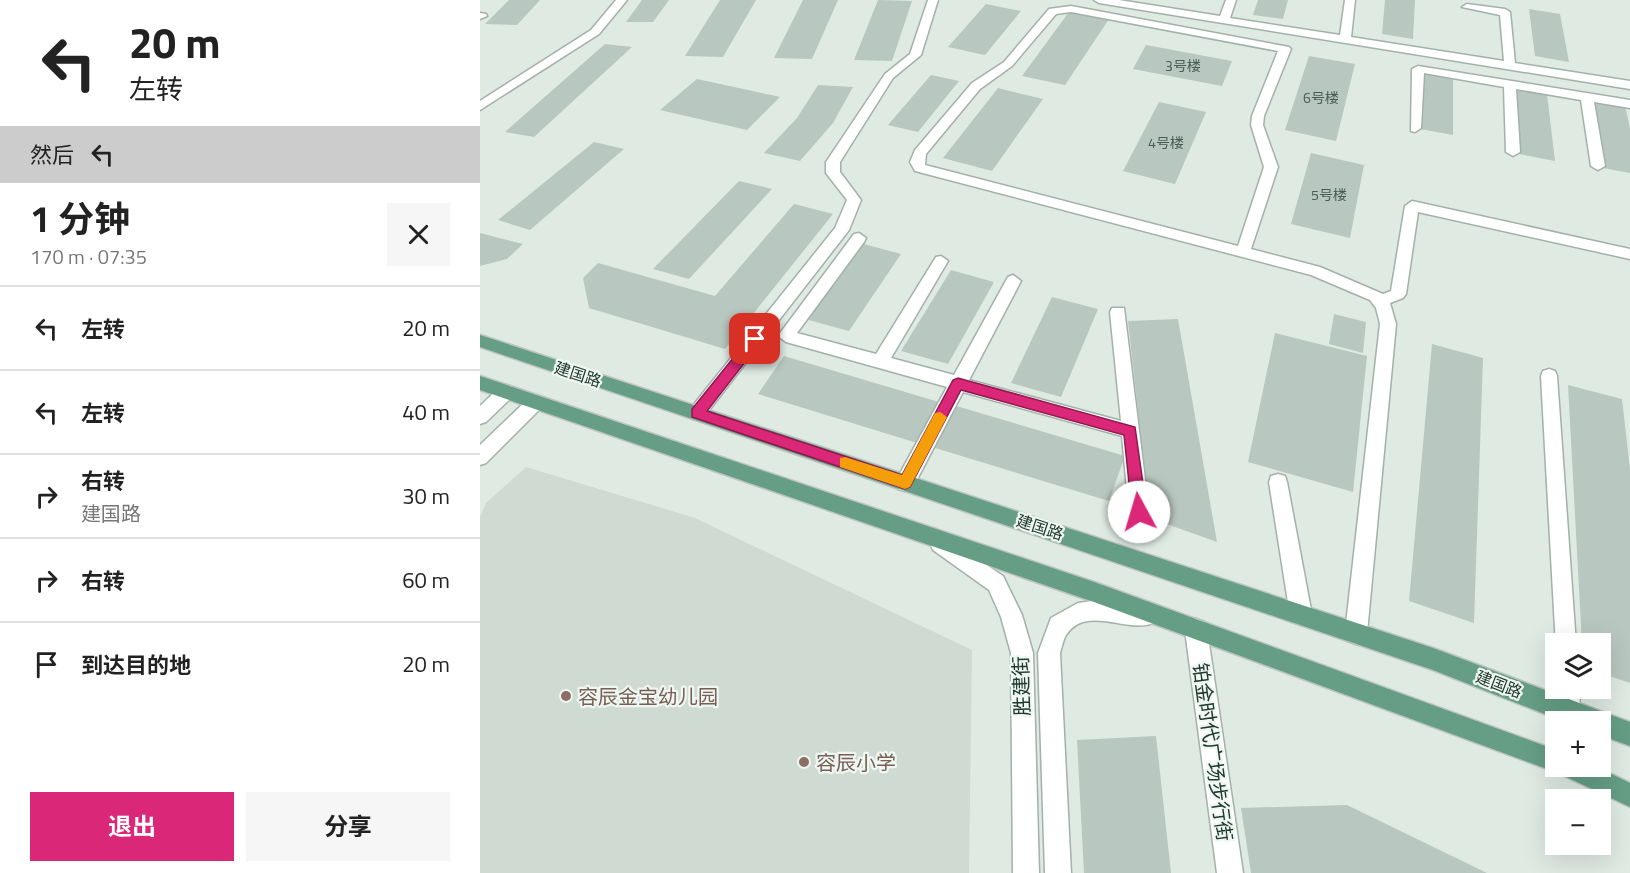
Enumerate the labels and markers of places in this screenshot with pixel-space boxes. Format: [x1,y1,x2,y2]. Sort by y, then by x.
pin [729,313,780,364]
place label: 容辰金宝幼儿园 [578,681,718,712]
marker: 容辰金宝幼儿园 [559,689,573,703]
place label: 容辰小学 [816,747,896,778]
marker: 容辰小学 [797,755,811,769]

